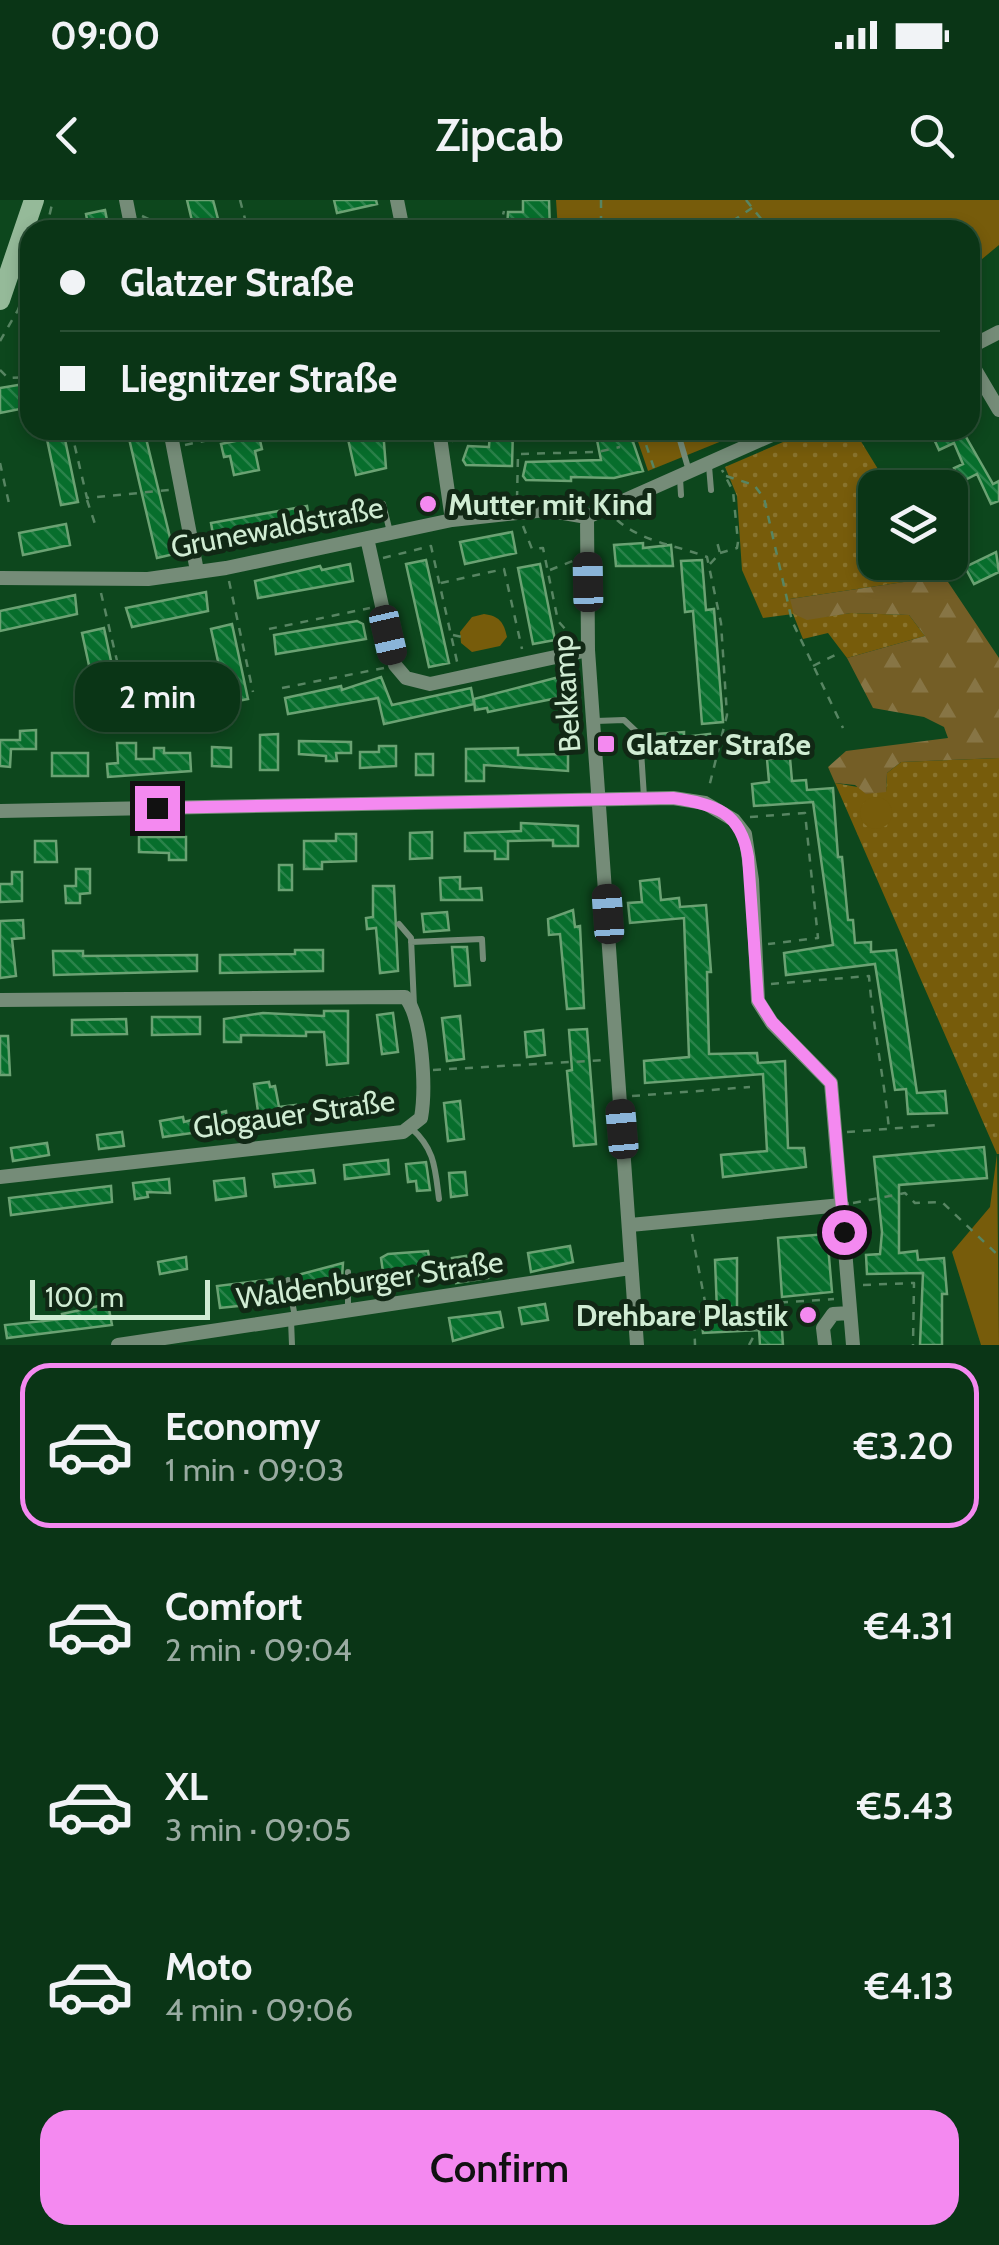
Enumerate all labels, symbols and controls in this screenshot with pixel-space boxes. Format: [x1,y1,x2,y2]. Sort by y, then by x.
text: 09:00 [50,12,160,59]
icon: back [40,108,95,163]
text: Zipcab [435,108,564,162]
icon: search [904,108,959,163]
text: Glatzer Straße [120,259,354,306]
text: Liegnitzer Straße [120,355,397,402]
map controls [858,470,968,580]
button: layers [858,470,968,580]
place label: Mutter mit Kind [448,486,653,523]
street label: Grunewaldstraße [168,488,386,566]
marker: Mutter mit Kind [417,493,439,515]
car [572,552,604,612]
car [367,602,409,668]
street label: Bekkamp [543,634,589,754]
callout: 2 min [74,663,240,733]
text: 2 min [119,677,196,716]
place label: Glatzer Straße [626,726,811,763]
marker: Glatzer Straße [595,733,617,755]
route end [135,786,180,831]
car [591,883,625,945]
street label: Glogauer Straße [191,1082,397,1146]
car [604,1098,640,1160]
route start [822,1210,867,1255]
street label: Waldenburger Straße [234,1243,506,1317]
scale bar [30,1275,210,1320]
text: 100 m [45,1280,124,1314]
place label: Drehbare Plastik [576,1297,788,1334]
marker: Drehbare Plastik [797,1304,819,1326]
icon: car [45,1401,135,1491]
text: Economy [165,1403,320,1450]
text: €3.20 [854,1422,954,1469]
text: 1 min · 09:03 [165,1450,344,1489]
icon: car [45,1581,135,1671]
text: Comfort [165,1583,302,1630]
text: €4.31 [864,1602,954,1649]
text: 2 min · 09:04 [165,1630,352,1669]
icon: car [45,1761,135,1851]
text: XL [165,1763,208,1810]
text: €5.43 [857,1782,954,1829]
text: 3 min · 09:05 [165,1810,351,1849]
icon: car [45,1941,135,2031]
text: Moto [165,1943,252,1990]
text: €4.13 [865,1962,954,2009]
text: 4 min · 09:06 [165,1990,353,2029]
button: Confirm [40,2110,959,2225]

